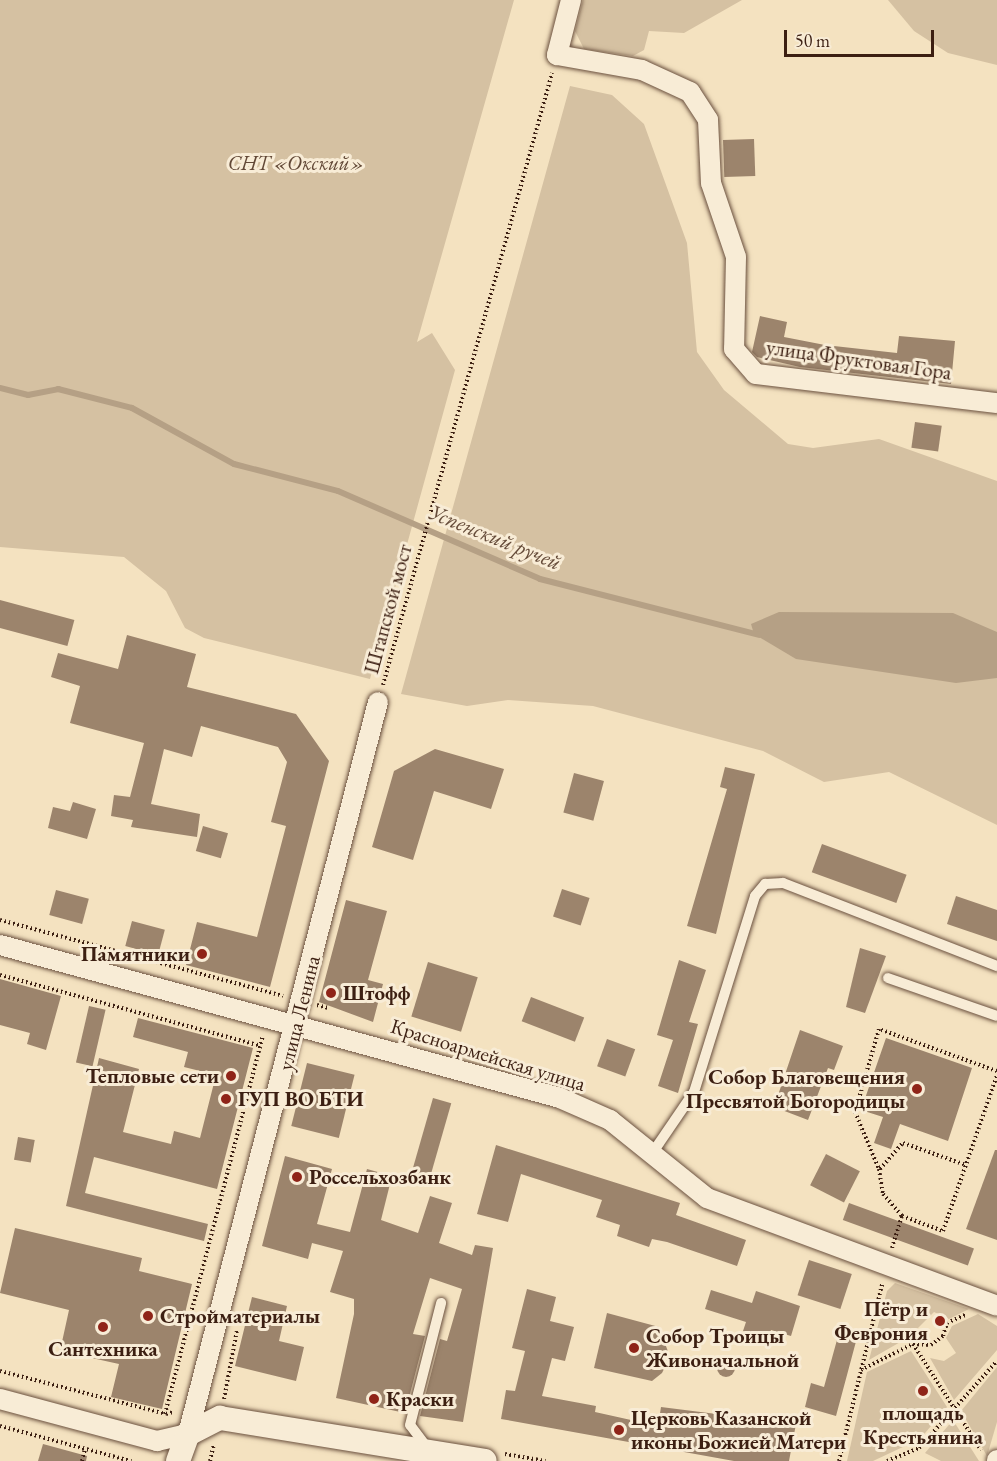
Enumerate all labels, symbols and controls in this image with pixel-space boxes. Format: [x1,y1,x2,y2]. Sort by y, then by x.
scale bar [787,18,937,56]
text: 50 m [795,29,830,52]
park label: СНТ «Окский» [228,150,364,176]
street label: улица Фруктовая Гора [765,335,953,385]
water label: Успенский ручей [425,499,565,575]
street label: Штапской мост [359,541,417,677]
place label: Памятники [81,941,190,967]
marker: Памятники [195,947,209,961]
street label: улица Ленина [273,953,325,1073]
place label: Штофф [343,980,410,1006]
marker: Штофф [324,986,338,1000]
street label: Красноармейская улица [388,1013,588,1097]
place label: Тепловые сети [86,1063,219,1089]
place label: Собор Благовещения Пресвятой Богородицы [686,1064,905,1114]
marker: Тепловые сети [224,1069,238,1083]
marker: Собор Благовещения Пресвятой Богородицы [910,1082,924,1096]
place label: ГУП ВО БТИ [238,1086,364,1112]
marker: ГУП ВО БТИ [219,1092,233,1106]
place label: Россельхозбанк [309,1164,451,1190]
marker: Россельхозбанк [290,1170,304,1184]
place label: Пётр и Феврония [835,1296,928,1346]
place label: Стройматериалы [160,1303,320,1329]
marker: Стройматериалы [141,1309,155,1323]
marker: Пётр и Феврония [933,1314,947,1328]
marker: Сантехника [96,1320,110,1334]
place label: Собор Троицы Живоначальной [646,1323,799,1373]
place label: Сантехника [48,1336,158,1362]
marker: Собор Троицы Живоначальной [627,1341,641,1355]
marker: площадь Крестьянина [916,1384,930,1398]
place label: Краски [386,1386,454,1412]
marker: Краски [367,1392,381,1406]
place label: площадь Крестьянина [863,1400,983,1450]
place label: Церковь Казанской иконы Божией Матери [631,1405,846,1455]
marker: Церковь Казанской иконы Божией Матери [612,1423,626,1437]

